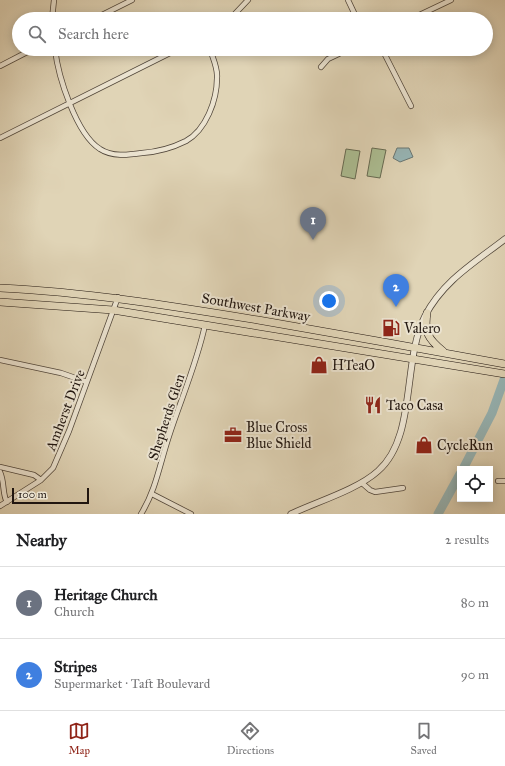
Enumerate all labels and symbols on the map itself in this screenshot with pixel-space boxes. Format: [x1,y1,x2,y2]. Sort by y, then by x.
pin: 1 [300,207,326,240]
pin: 2 [383,274,409,307]
street label: Southwest Parkway [200,290,312,325]
your location [319,291,339,311]
fuel station icon: Valero [381,318,401,338]
place label: Valero [403,320,440,337]
shop icon: HTeaO [309,355,329,375]
place label: HTeaO [332,357,375,374]
street label: Amherst Drive [42,367,89,454]
street label: Shepherds Glen [145,371,189,462]
restaurant icon: Taco Casa [363,395,383,415]
place label: Taco Casa [386,397,443,414]
place label: Blue Cross Blue Shield [246,419,312,452]
office icon: Blue Cross Blue Shield [223,425,243,445]
shop icon: CycleRun [414,435,434,455]
place label: CycleRun [437,437,494,454]
scale bar [12,486,89,505]

